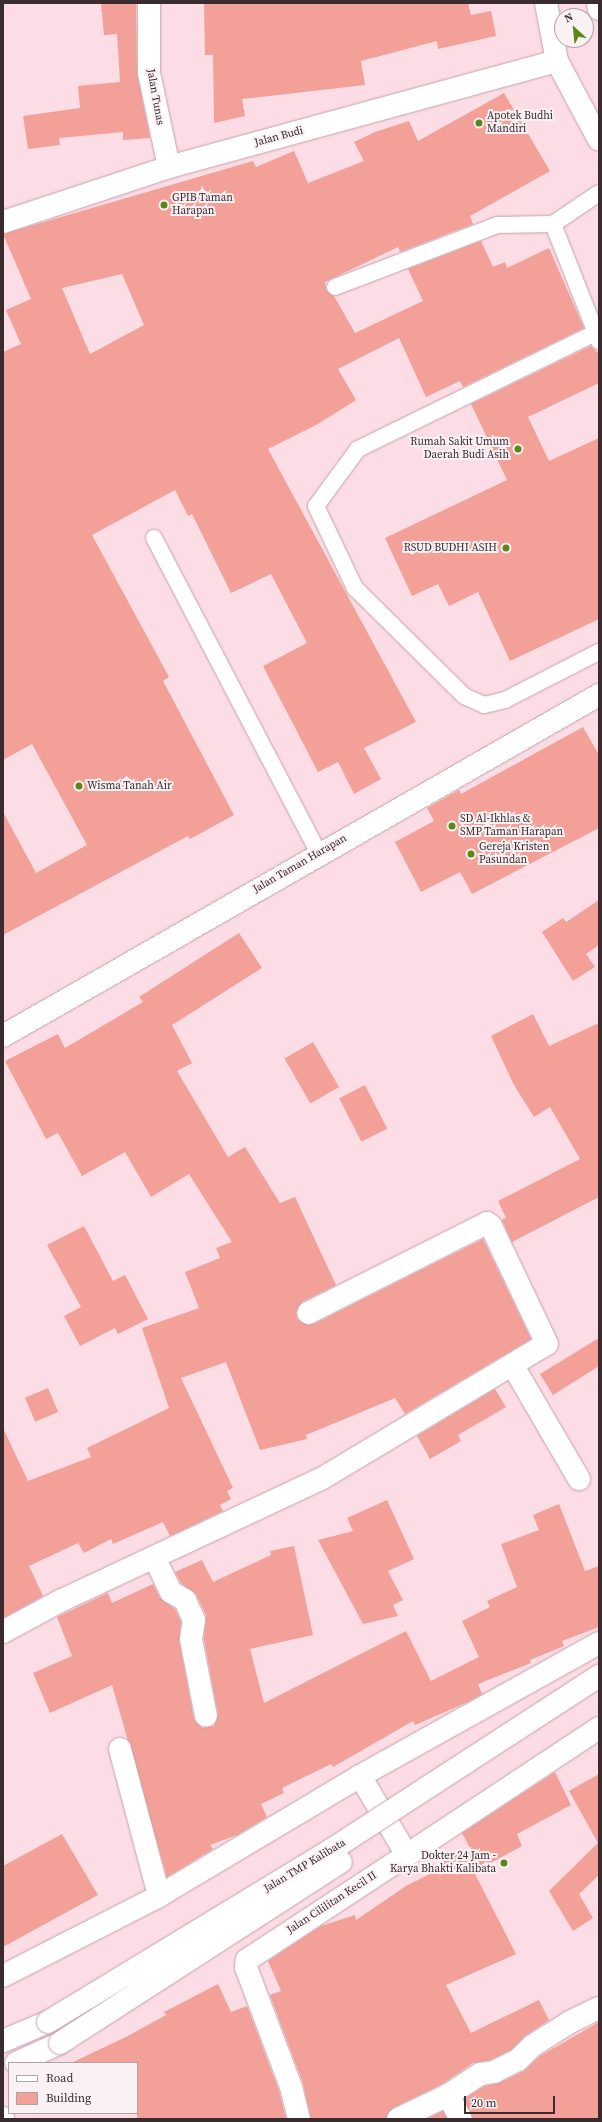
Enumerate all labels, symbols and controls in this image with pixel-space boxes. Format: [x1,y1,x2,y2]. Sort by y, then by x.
north arrow [554,8,594,48]
text: N [562,9,576,26]
street label: Jalan Tunas [144,68,166,126]
place label: Apotek Budhi Mandiri [487,110,553,136]
marker: Apotek Budhi Mandiri [474,118,484,128]
street label: Jalan Budi [253,124,305,150]
place label: GPIB Taman Harapan [172,192,233,218]
marker: GPIB Taman Harapan [159,200,169,210]
place label: Rumah Sakit Umum Daerah Budi Asih [410,436,509,462]
marker: Rumah Sakit Umum Daerah Budi Asih [512,443,524,455]
place label: RSUD BUDHI ASIH [404,541,497,555]
marker: RSUD BUDHI ASIH [500,542,512,554]
place label: Wisma Tanah Air [87,779,172,793]
marker: Wisma Tanah Air [74,781,84,791]
place label: SD Al-Ikhlas & SMP Taman Harapan [460,813,563,839]
marker: SD Al-Ikhlas & SMP Taman Harapan [447,821,457,831]
street label: Jalan Taman Harapan [251,832,349,896]
place label: Gereja Kristen Pasundan [479,841,549,867]
marker: Gereja Kristen Pasundan [466,849,476,859]
street label: Jalan TMP Kalibata [262,1836,348,1896]
place label: Dokter 24 Jam - Karya Bhakti Kalibata [390,1850,496,1876]
marker: Dokter 24 Jam - Karya Bhakti Kalibata [499,1858,509,1868]
street label: Jalan Cililitan Kecil II [285,1869,379,1937]
legend [8,2062,138,2114]
text: Road [46,2070,73,2086]
scale bar [466,2088,557,2114]
text: Building [46,2090,91,2106]
text: 20 m [471,2095,497,2111]

